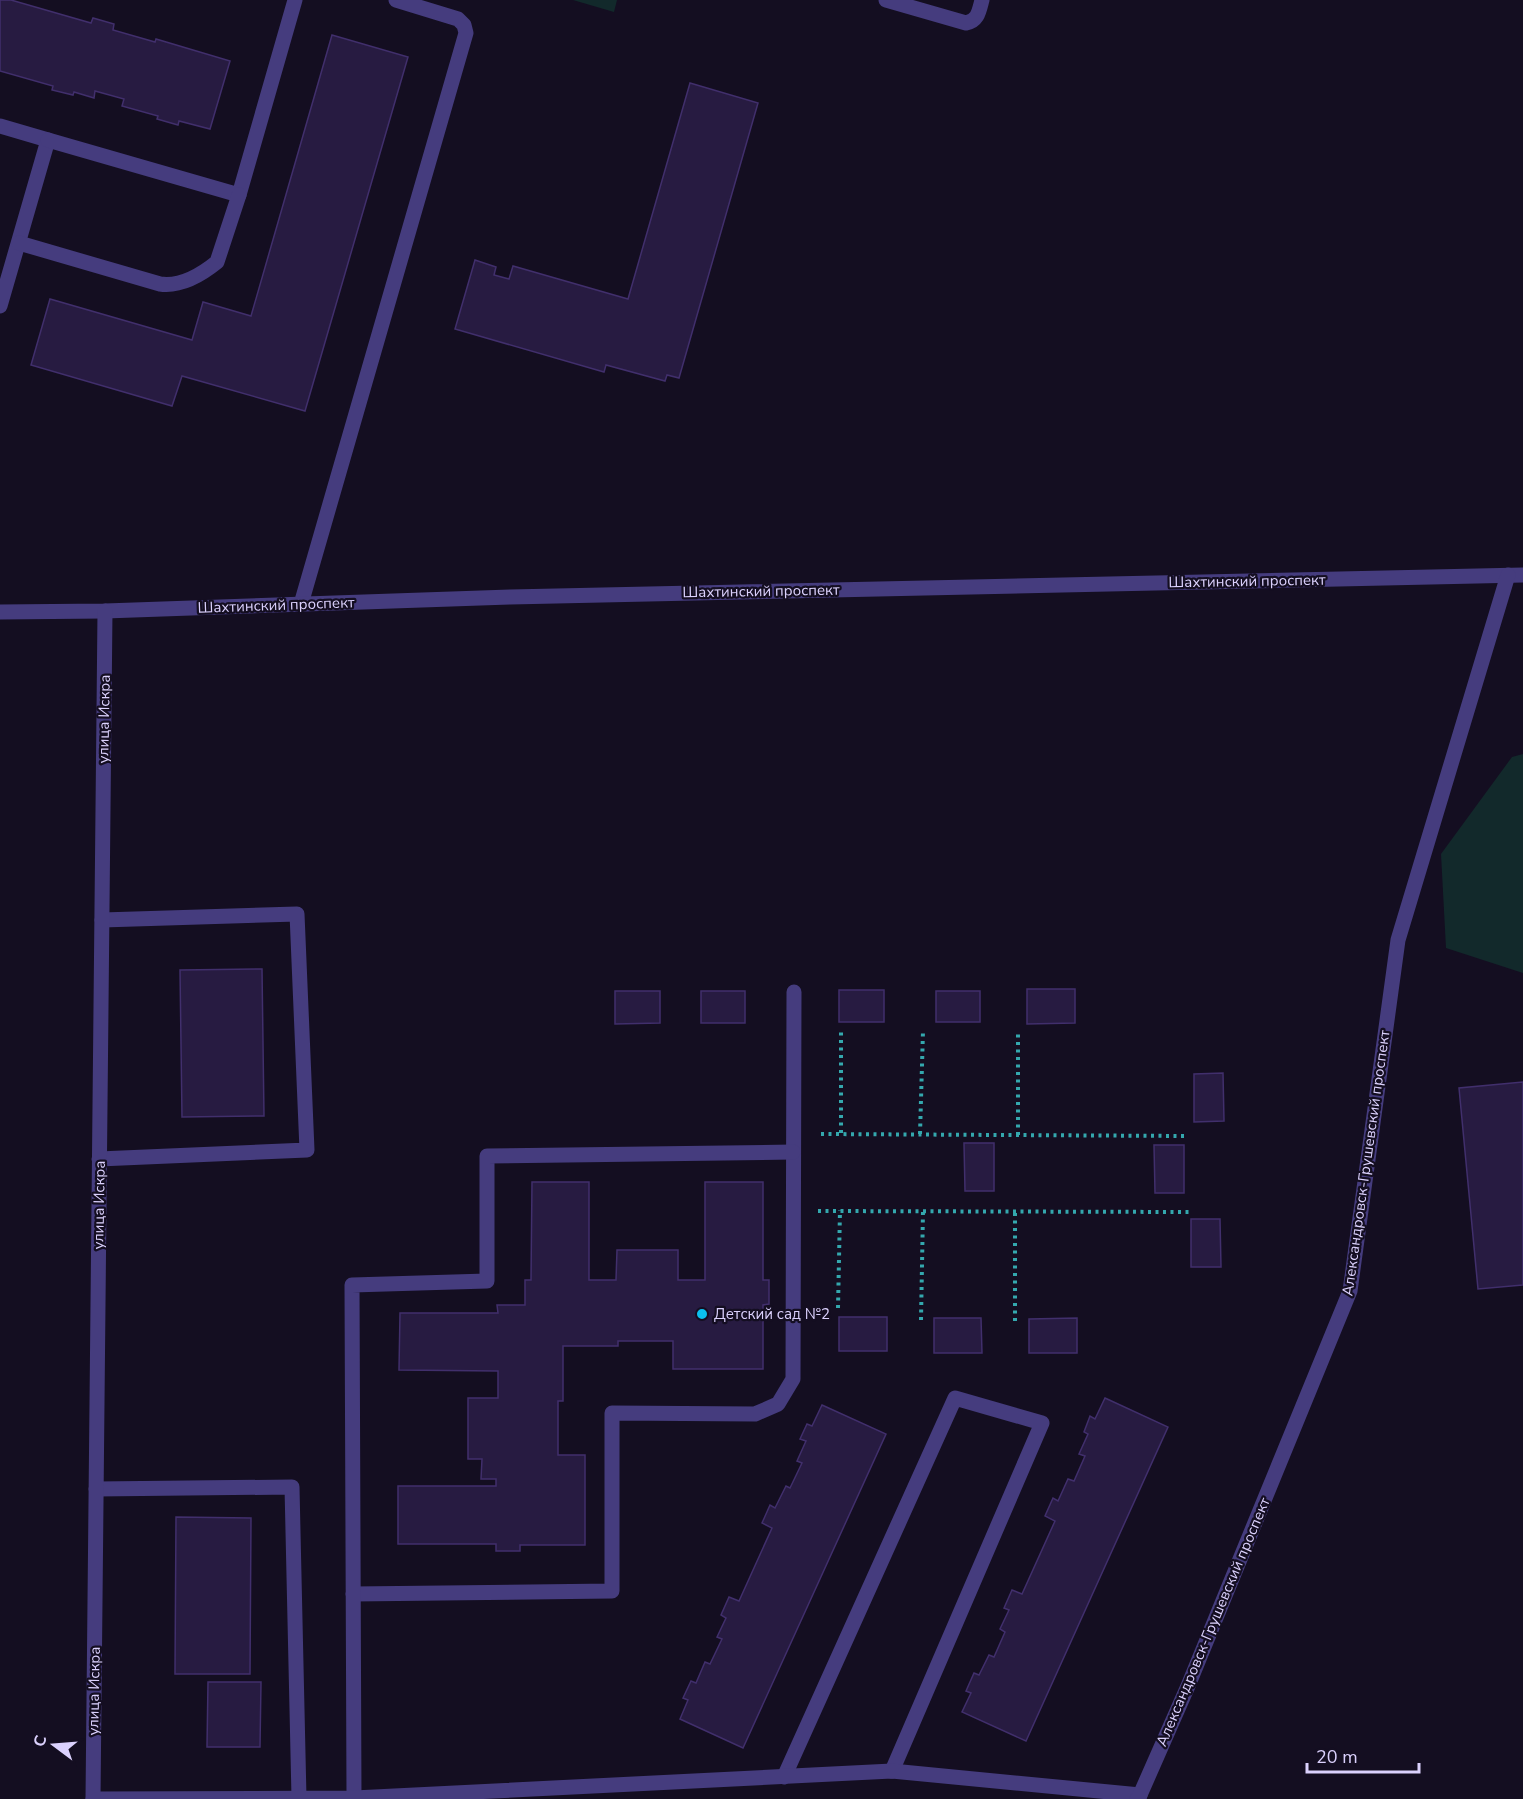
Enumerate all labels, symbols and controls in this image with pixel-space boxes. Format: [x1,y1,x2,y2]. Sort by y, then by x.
street label: Шахтинский проспект [1168,570,1326,592]
street label: Шахтинский проспект [682,580,840,602]
street label: Шахтинский проспект [197,592,355,618]
street label: улица Искра [93,674,115,764]
street label: Александровск-Грушевский проспект [1337,1028,1395,1297]
street label: улица Искра [88,1160,110,1250]
place label: Детский сад №2 [714,1304,830,1324]
marker: Детский сад №2 [695,1307,709,1321]
street label: Александровск-Грушевский проспект [1151,1494,1275,1749]
street label: улица Искра [83,1646,105,1736]
north arrow [24,1715,84,1775]
text: С [28,1733,53,1749]
scale bar [1307,1736,1420,1774]
text: 20 m [1316,1745,1358,1769]

